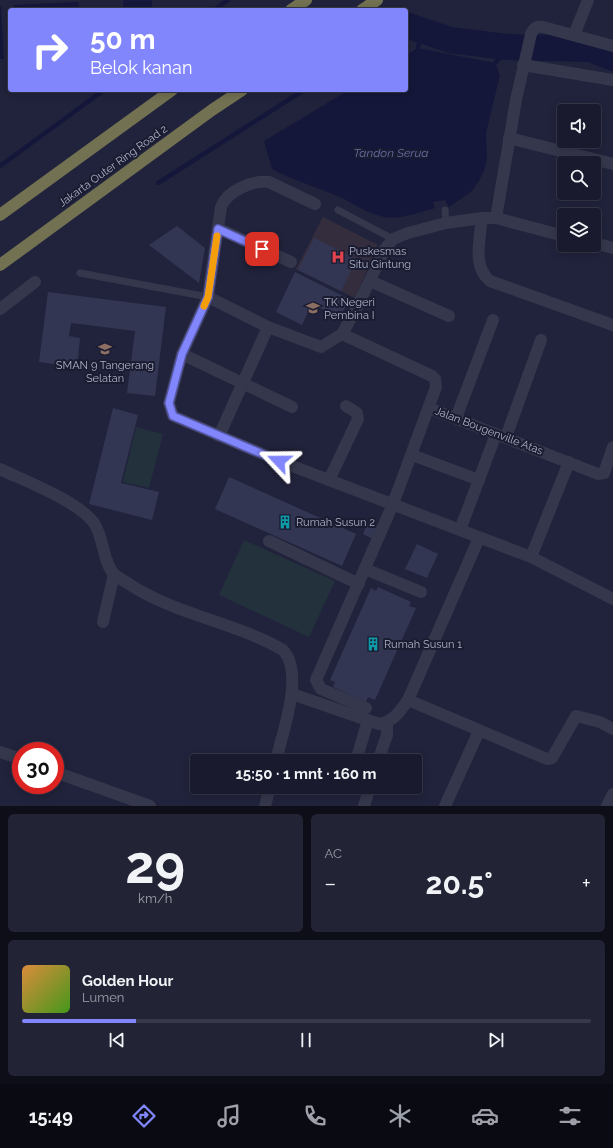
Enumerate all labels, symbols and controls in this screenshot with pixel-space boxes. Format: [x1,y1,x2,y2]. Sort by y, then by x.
text: 50 m [90,23,156,56]
icon: right [24,24,76,76]
text: Belok kanan [90,57,192,78]
map controls [557,104,601,252]
button: sound [557,104,601,148]
street label: Jakarta Outer Ring Road 2 [56,122,170,210]
water label: Tandon Serua [354,146,428,160]
button: search [557,156,601,200]
button: layers [557,208,601,252]
pin [245,232,279,266]
icon: arrive [251,238,273,260]
place label: Puskesmas Situ Gintung [349,245,411,271]
hospital icon: Puskesmas Situ Gintung [330,249,346,265]
place label: TK Negeri Pembina I [324,296,375,322]
school or university icon: TK Negeri Pembina I [305,300,321,316]
school or university icon: SMAN 9 Tangerang Selatan [97,341,113,357]
place label: SMAN 9 Tangerang Selatan [56,359,154,385]
street label: Jalan Bougenville Atas [433,404,545,458]
position arrow [258,440,300,482]
building icon: Rumah Susun 2 [277,514,293,530]
place label: Rumah Susun 2 [296,516,375,529]
building icon: Rumah Susun 1 [365,636,381,652]
place label: Rumah Susun 1 [384,638,462,651]
speed limit sign: 30 [12,742,64,794]
text: 15:50 · 1 mnt · 160 m [235,765,377,783]
text: 29 [125,834,185,895]
text: AC [325,846,342,861]
text: 20.5° [425,866,493,901]
text: − [325,870,336,896]
text: + [582,870,591,896]
text: km/h [138,891,172,906]
text: Golden Hour [82,972,173,990]
text: Lumen [82,990,124,1005]
icon: previous [106,1029,128,1051]
icon: pause [295,1029,317,1051]
icon: next [485,1029,507,1051]
icon: directions [130,1102,158,1130]
icon: music [215,1102,243,1130]
icon: phone [301,1102,329,1130]
icon: climate [386,1102,414,1130]
icon: car [471,1102,499,1130]
icon: filters [556,1102,584,1130]
text: 15:49 [29,1106,73,1127]

